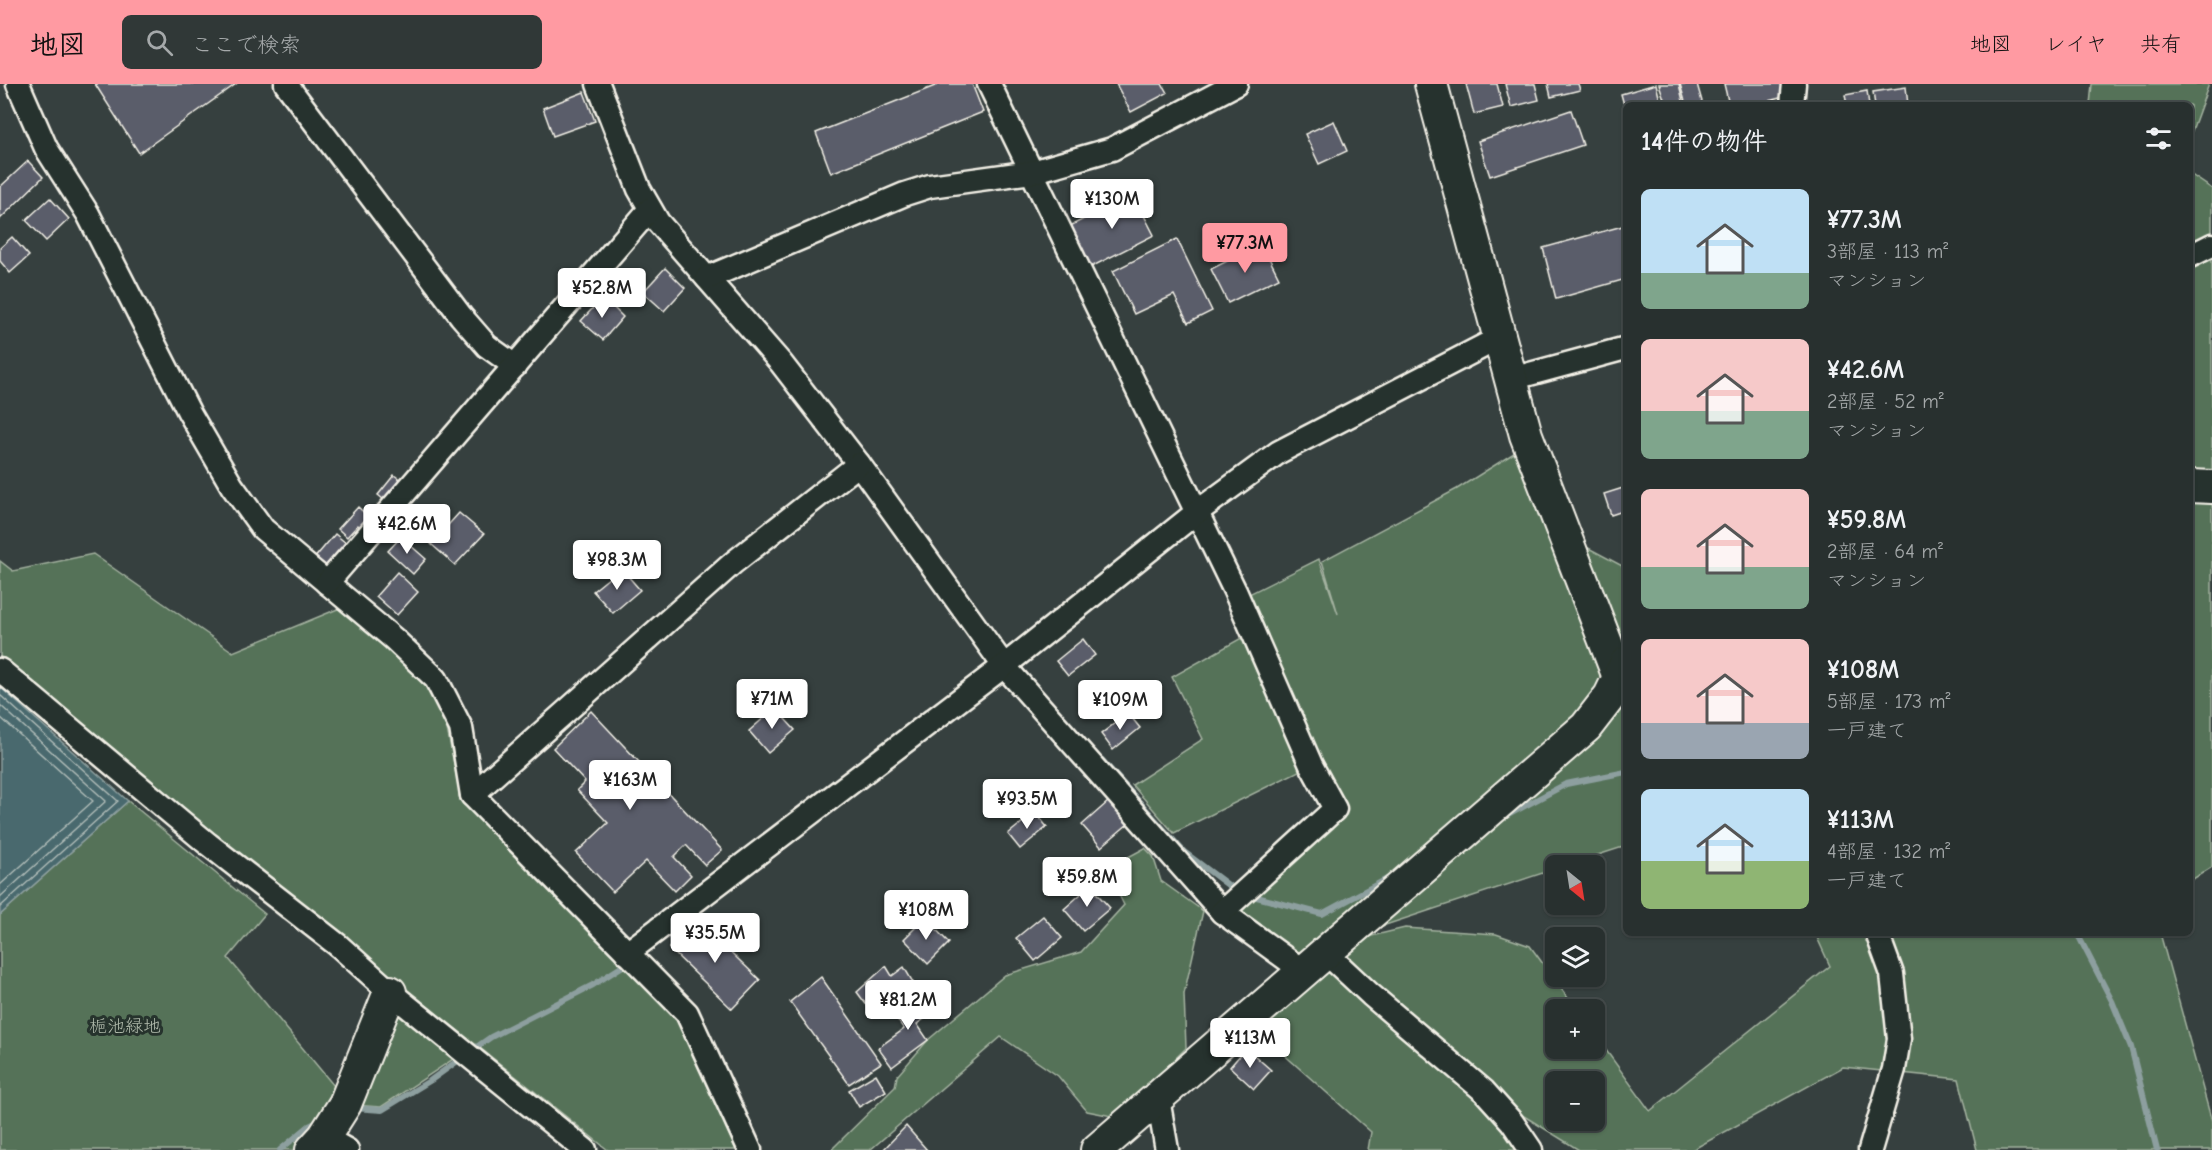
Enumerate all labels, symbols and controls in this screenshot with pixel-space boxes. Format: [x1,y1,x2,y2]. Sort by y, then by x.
search box [122,15,542,69]
icon: search [143,26,176,59]
text: 地図 [30,29,86,61]
text: ここで検索 [191,32,301,58]
text: 地図 [1970,32,2012,56]
text: レイヤ [2045,32,2107,56]
text: 共有 [2140,32,2182,56]
icon: filters [2142,122,2175,155]
text: 14件の物件 [1641,127,1767,157]
pin: ¥130M [1070,179,1154,230]
text: ¥130M [1084,187,1140,210]
text: ¥77.3M [1827,205,1902,235]
icon: home [1689,213,1761,285]
pin: ¥77.3M [1196,223,1294,274]
text: ¥77.3M [1216,231,1274,254]
text: 3部屋 · 113 m² [1827,240,1948,263]
pin: ¥52.8M [553,268,651,319]
text: マンション [1827,269,1926,292]
text: ¥52.8M [572,276,632,299]
text: ¥42.6M [1827,355,1904,385]
icon: home [1689,363,1761,435]
text: 2部屋 · 52 m² [1827,390,1944,413]
text: マンション [1827,419,1926,442]
pin: ¥42.6M [358,504,456,555]
text: ¥59.8M [1827,505,1906,535]
text: ¥42.6M [377,512,437,535]
icon: home [1689,513,1761,585]
pin: ¥98.3M [568,540,666,591]
text: 2部屋 · 64 m² [1827,540,1943,563]
text: ¥98.3M [587,548,647,571]
text: マンション [1827,569,1926,592]
text: ¥108M [1827,655,1899,685]
icon: home [1689,663,1761,735]
pin: ¥71M [736,679,808,730]
pin: ¥109M [1078,680,1162,731]
text: ¥71M [751,687,793,710]
text: ¥109M [1092,688,1148,711]
text: 5部屋 · 173 m² [1827,690,1950,713]
text: 一戸建て [1827,719,1907,742]
pin: ¥163M [588,760,672,811]
text: ¥163M [603,768,657,791]
pin: ¥93.5M [978,779,1076,830]
text: ¥93.5M [997,787,1057,810]
text: ¥113M [1827,805,1894,835]
icon: home [1689,813,1761,885]
text: 4部屋 · 132 m² [1827,840,1950,863]
north arrow [1545,855,1605,915]
map controls [1545,855,1605,1131]
pin: ¥59.8M [1038,857,1136,908]
text: ¥59.8M [1057,865,1117,888]
text: 一戸建て [1827,869,1907,892]
pin: ¥108M [884,890,968,941]
text: ¥108M [898,898,954,921]
pin: ¥35.5M [666,913,764,964]
text: ¥35.5M [685,921,745,944]
button: layers [1545,927,1605,987]
pin: ¥81.2M [859,980,957,1031]
text: ¥81.2M [879,988,937,1011]
button: + [1545,999,1605,1059]
park label: 梔池緑地 [89,1016,161,1037]
pin: ¥113M [1208,1018,1292,1069]
text: ¥113M [1224,1026,1276,1049]
button: − [1545,1071,1605,1131]

